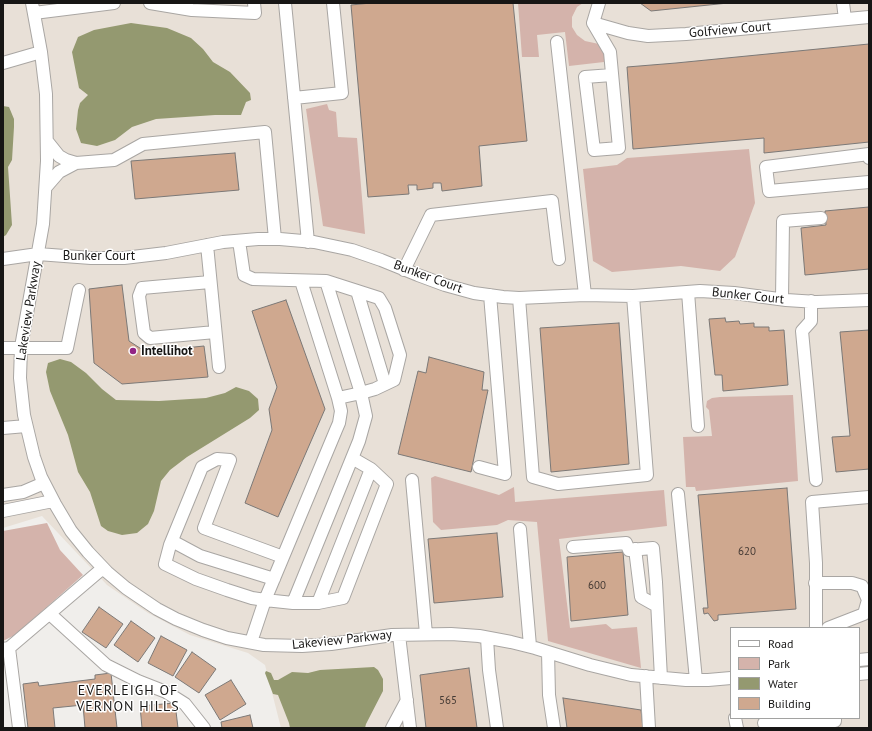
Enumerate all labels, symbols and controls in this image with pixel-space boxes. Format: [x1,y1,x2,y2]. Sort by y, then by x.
street label: Golfview Court [688,19,772,41]
street label: Bunker Court [63,248,135,264]
street label: Bunker Court [391,257,465,297]
street label: Lakeview Parkway [13,260,45,362]
street label: Bunker Court [711,284,785,308]
place label: Intellihot [141,343,193,359]
marker: Intellihot [128,346,138,356]
house number: 620 [738,545,756,559]
house number: 600 [588,579,606,593]
street label: Lakeview Parkway [291,627,393,653]
legend [730,627,860,719]
text: Road [768,636,793,651]
text: Park [768,656,790,671]
text: Water [768,676,798,691]
district label: EVERLEIGH OF VERNON HILLS [76,683,180,716]
house number: 565 [439,694,457,708]
text: Building [768,696,811,711]

